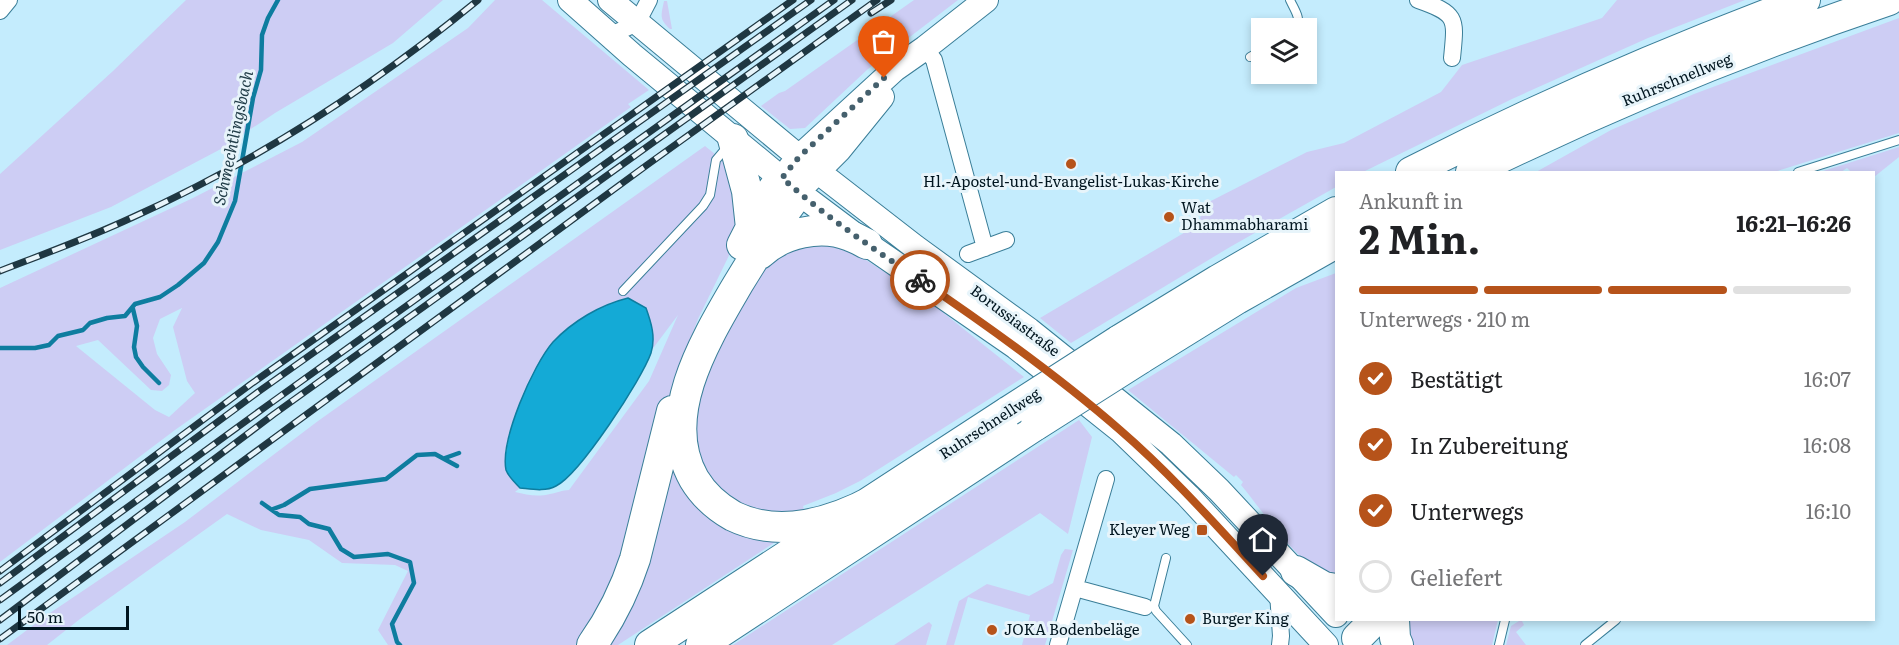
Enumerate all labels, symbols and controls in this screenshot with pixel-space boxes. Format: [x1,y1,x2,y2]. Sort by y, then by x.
pin [858,16,909,78]
map controls [1251,18,1317,84]
button: layers [1251,18,1317,84]
icon: bag [867,25,900,58]
street label: Ruhrschnellweg [1618,46,1735,111]
water label: Schmechtlingsbach [206,68,258,207]
marker: Hl.-Apostel-und-Evangelist-Lukas-Kirche [1064,157,1078,171]
place label: Hl.-Apostel-und-Evangelist-Lukas-Kirche [923,169,1219,192]
text: Ankunft in [1359,185,1463,215]
place label: Wat Dhammabharami [1181,195,1308,235]
text: 16:21–16:26 [1736,206,1851,239]
text: 2 Min. [1359,208,1480,266]
marker: Wat Dhammabharami [1162,210,1176,224]
courier [890,250,950,310]
icon: bike [904,264,937,297]
street label: Borussiastraße [966,278,1066,361]
text: Unterwegs · 210 m [1359,303,1530,333]
icon: check [1359,362,1392,395]
text: Bestätigt [1410,362,1503,395]
text: 16:07 [1804,363,1851,393]
street label: Ruhrschnellweg [934,381,1045,464]
icon: check [1359,428,1392,461]
text: In Zubereitung [1410,428,1568,461]
text: 16:08 [1803,429,1851,459]
icon: check [1359,494,1392,527]
text: Unterwegs [1410,494,1523,527]
text: 16:10 [1806,495,1851,525]
pin [1237,514,1288,576]
place label: Kleyer Weg [1109,517,1191,540]
marker: Kleyer Weg [1195,523,1209,537]
icon: home [1246,523,1279,556]
text: Geliefert [1410,560,1503,593]
scale bar [18,603,129,630]
text: 50 m [27,604,63,628]
place label: Burger King [1202,606,1290,629]
marker: Burger King [1183,612,1197,626]
place label: JOKA Bodenbeläge [1004,617,1140,640]
marker: JOKA Bodenbeläge [985,623,999,637]

